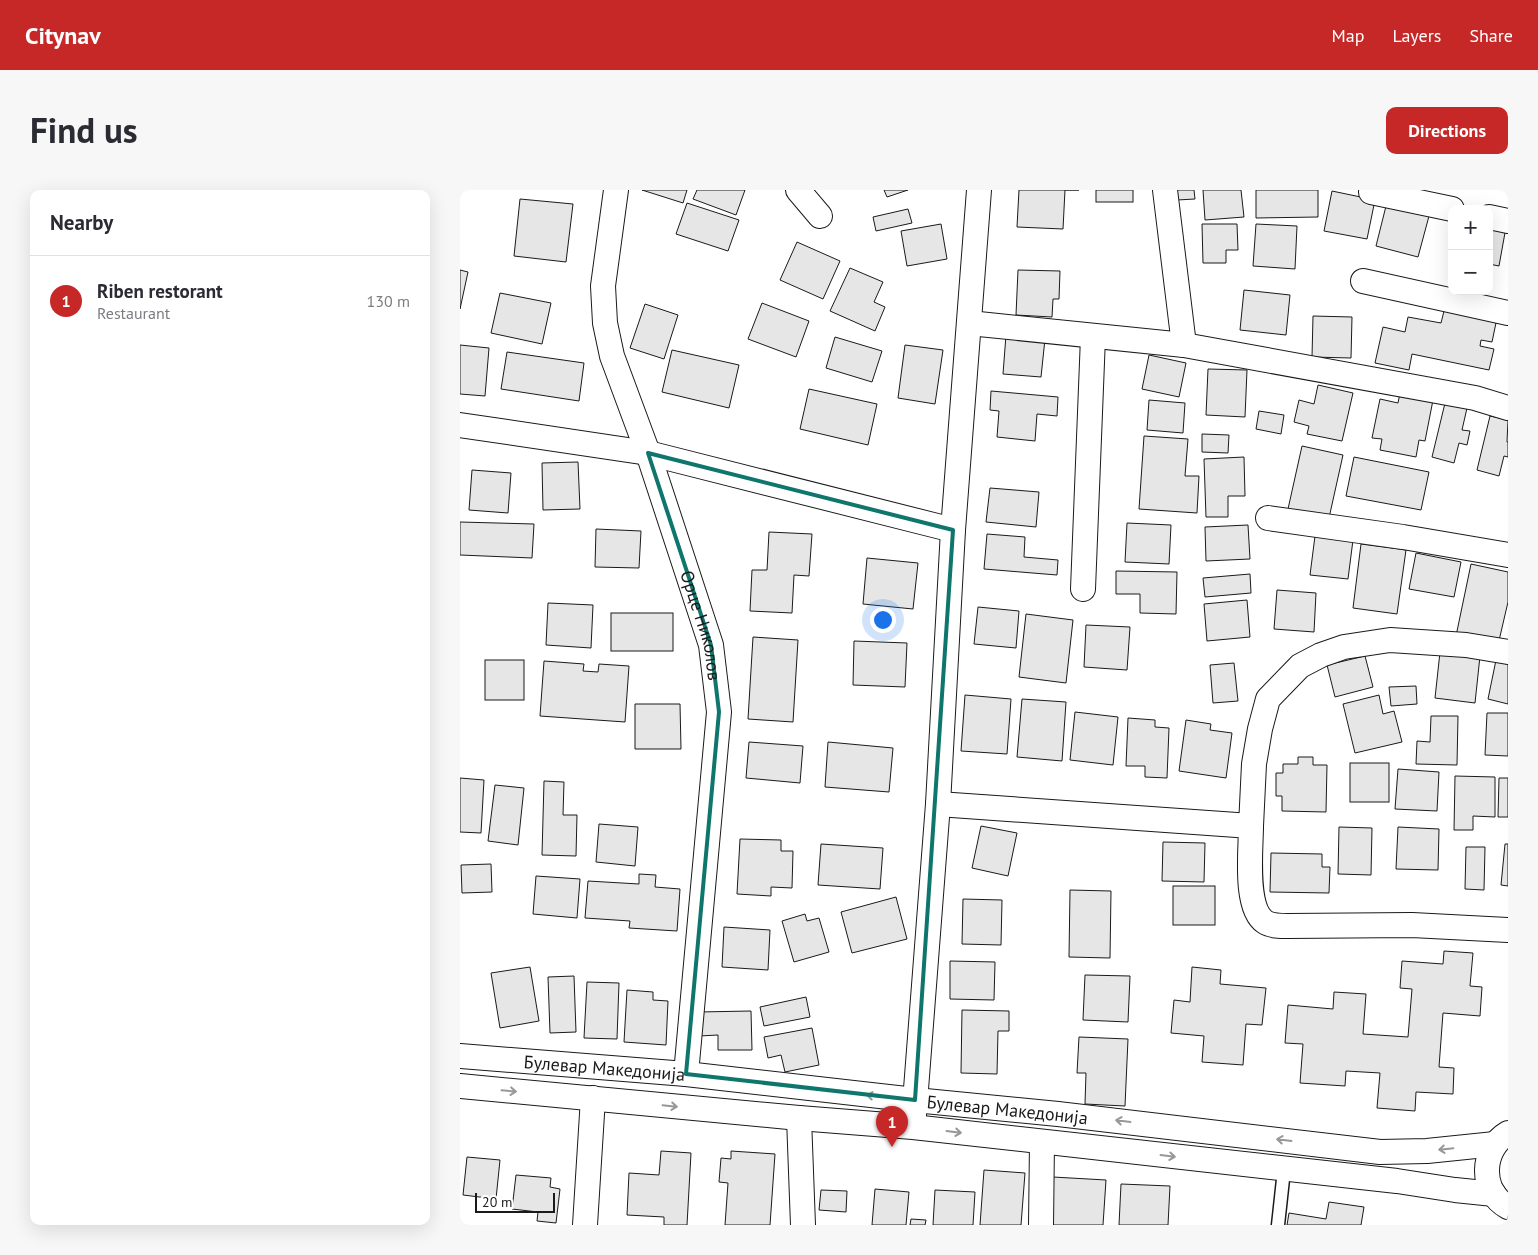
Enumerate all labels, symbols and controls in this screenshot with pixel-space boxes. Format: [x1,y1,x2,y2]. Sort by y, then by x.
text: Citynav [25,20,101,51]
text: Map [1332,24,1364,47]
text: Layers [1392,24,1441,47]
text: Share [1469,24,1513,47]
text: Find us [30,107,138,153]
button: Directions [1386,107,1508,154]
map controls [1448,205,1493,295]
button: + [1448,205,1493,250]
text: Nearby [50,209,113,236]
button: − [1448,250,1493,295]
text: Riben restorant [97,279,223,303]
text: 1 [61,291,71,311]
text: 130 m [367,291,410,311]
text: Restaurant [97,303,170,323]
street label: Орце Николов [676,567,727,682]
your location [870,607,896,633]
street label: Булевар Македонија [523,1050,686,1085]
one-way arrow [500,1086,516,1096]
street label: Булевар Македонија [926,1090,1089,1129]
one-way arrow [867,1091,883,1101]
one-way arrow [662,1101,678,1111]
pin: 1 [876,1106,908,1147]
one-way arrow [1115,1116,1131,1126]
one-way arrow [946,1127,962,1137]
one-way arrow [1277,1135,1293,1145]
one-way arrow [1438,1144,1454,1154]
one-way arrow [1159,1151,1175,1161]
scale bar [475,1190,555,1213]
text: 20 m [482,1193,512,1211]

